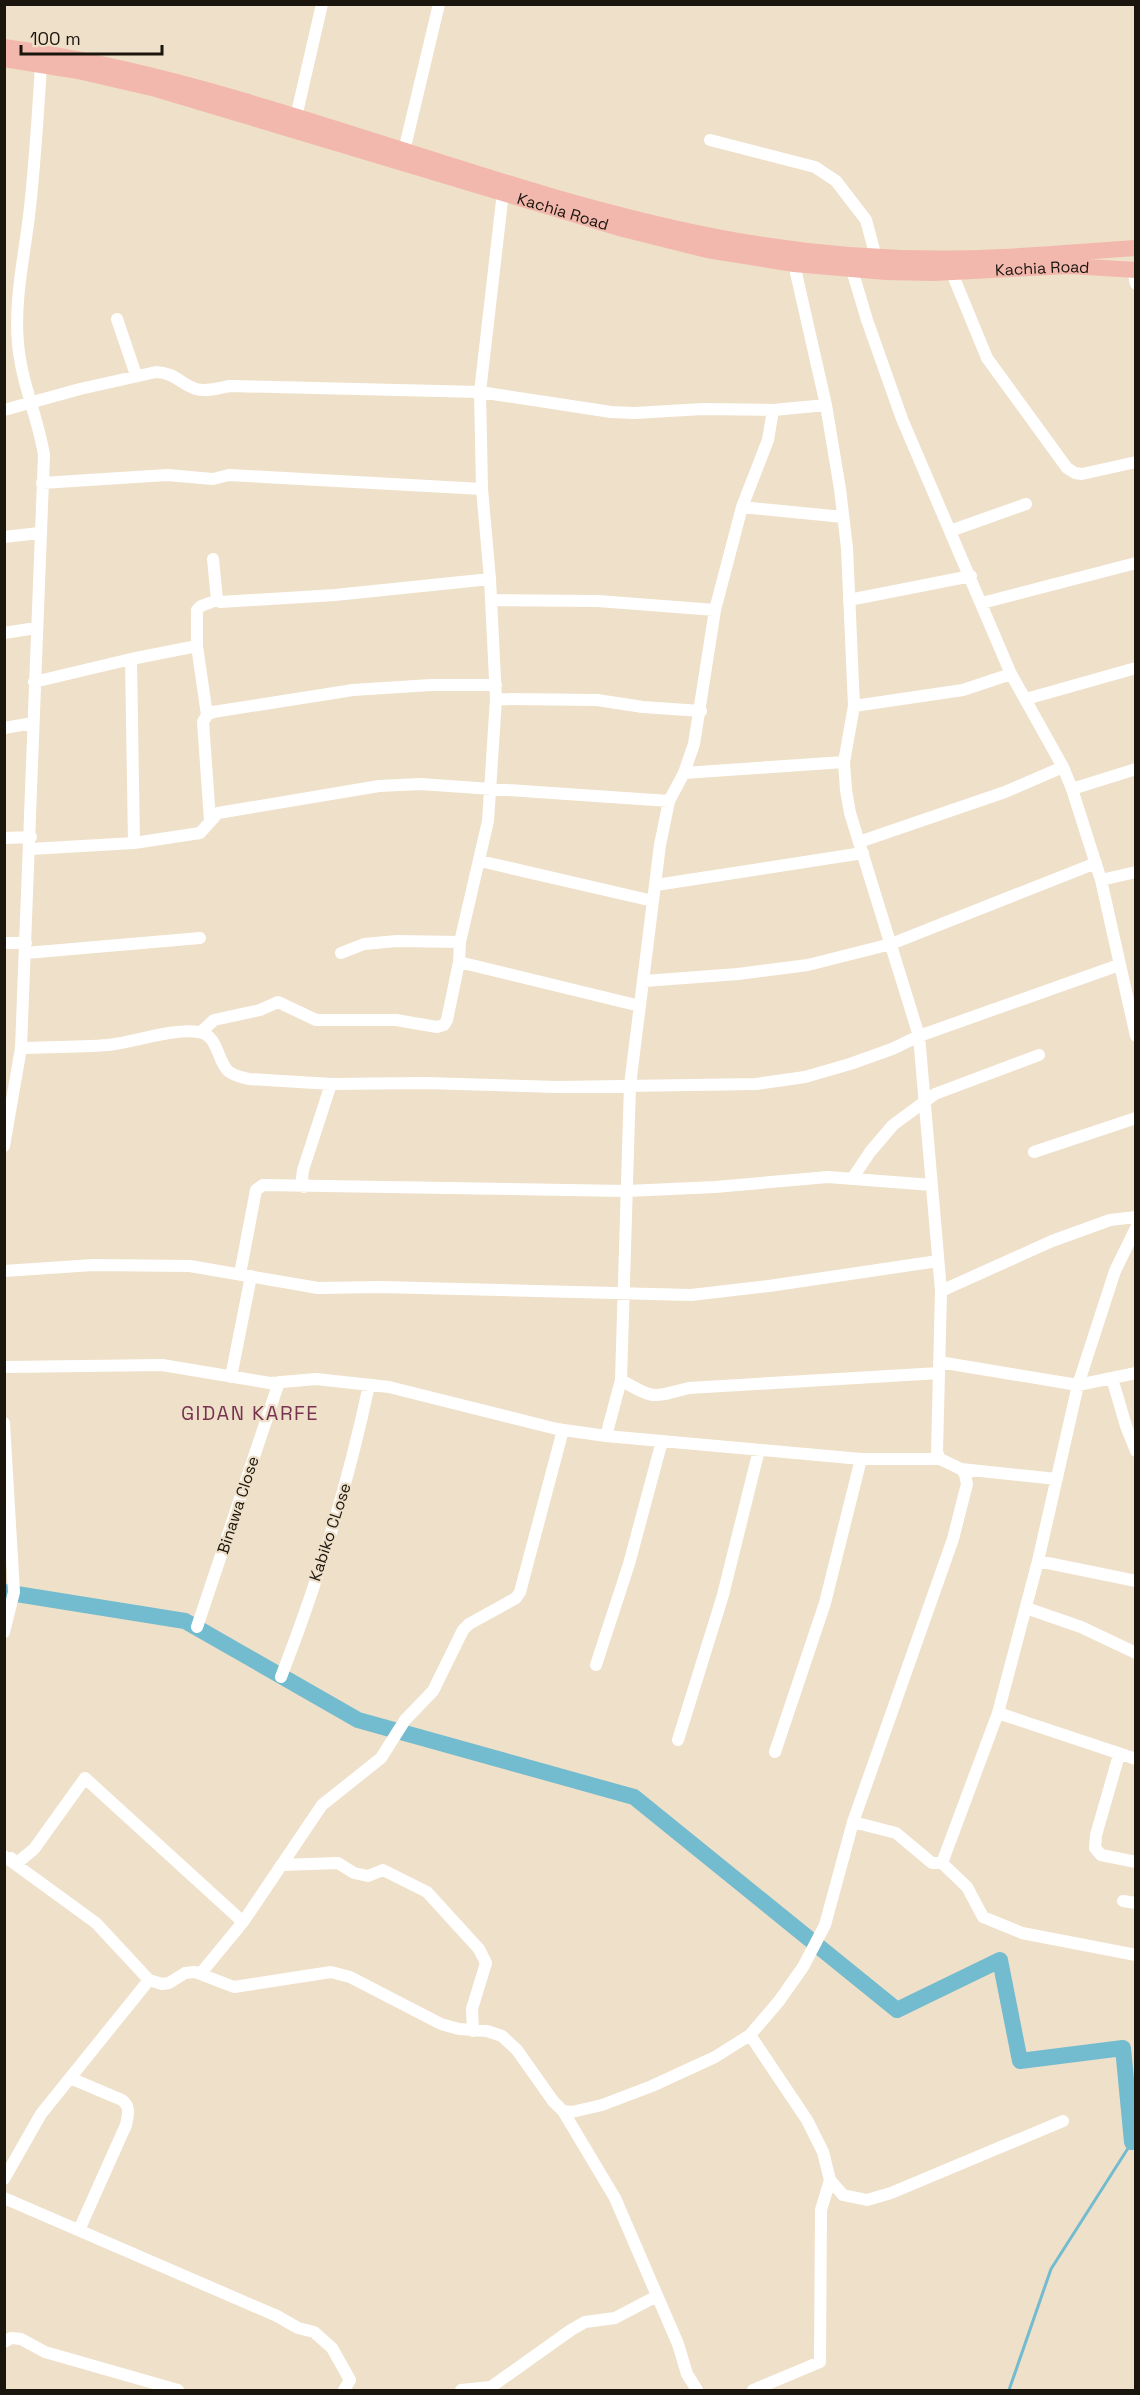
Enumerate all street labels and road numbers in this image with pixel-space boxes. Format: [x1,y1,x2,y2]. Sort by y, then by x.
street label: Kachia Road [515,187,611,235]
street label: Kachia Road [994,256,1090,280]
street label: Binawa Close [212,1454,264,1556]
street label: Kabiko CLose [304,1480,356,1584]

